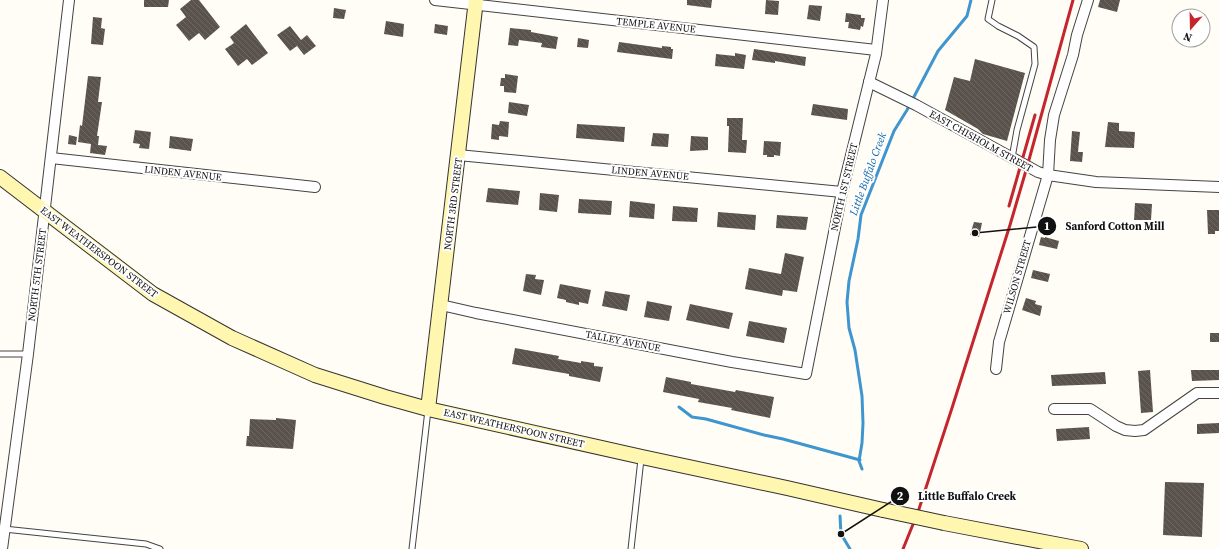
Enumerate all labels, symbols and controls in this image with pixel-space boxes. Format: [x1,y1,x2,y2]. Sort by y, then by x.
north arrow [1171,8,1211,48]
street label: TEMPLE AVENUE [616,14,696,36]
text: N [1181,29,1194,45]
street label: EAST CHISHOLM STREET [927,107,1035,175]
water label: Little Buffalo Creek [846,130,890,219]
street label: NORTH 1ST STREET [828,142,860,232]
street label: NORTH 3RD STREET [441,157,465,251]
street label: LINDEN AVENUE [144,162,222,184]
street label: LINDEN AVENUE [611,163,689,183]
street label: EAST WEATHERSPOON STREET [38,203,160,301]
callout: Sanford Cotton Mill [1037,214,1172,237]
text: 1 [1044,218,1050,234]
text: Sanford Cotton Mill [1065,219,1165,234]
street label: NORTH 5TH STREET [25,228,49,322]
street label: WILSON STREET [1000,238,1034,316]
street label: TALLEY AVENUE [584,327,662,355]
street label: EAST WEATHERSPOON STREET [442,405,586,451]
callout: Little Buffalo Creek [890,485,1024,508]
text: 2 [897,488,904,504]
text: Little Buffalo Creek [918,489,1016,504]

